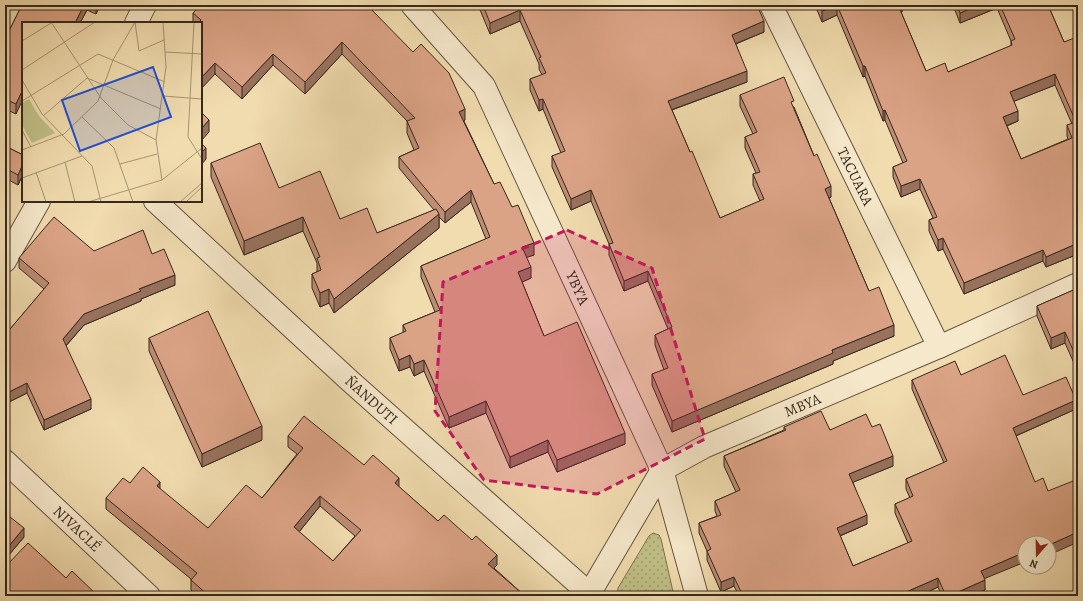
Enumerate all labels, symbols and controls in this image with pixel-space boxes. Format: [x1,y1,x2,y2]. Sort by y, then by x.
inset map [22,22,202,202]
street label: TACUARA [832,144,878,209]
street label: YBY'A [561,267,594,308]
street label: ÑANDUTI [341,371,402,429]
street label: MBYA [781,388,824,422]
street label: NIVACLÉ [49,501,106,556]
north arrow [1017,535,1057,575]
text: N [1027,556,1040,572]

